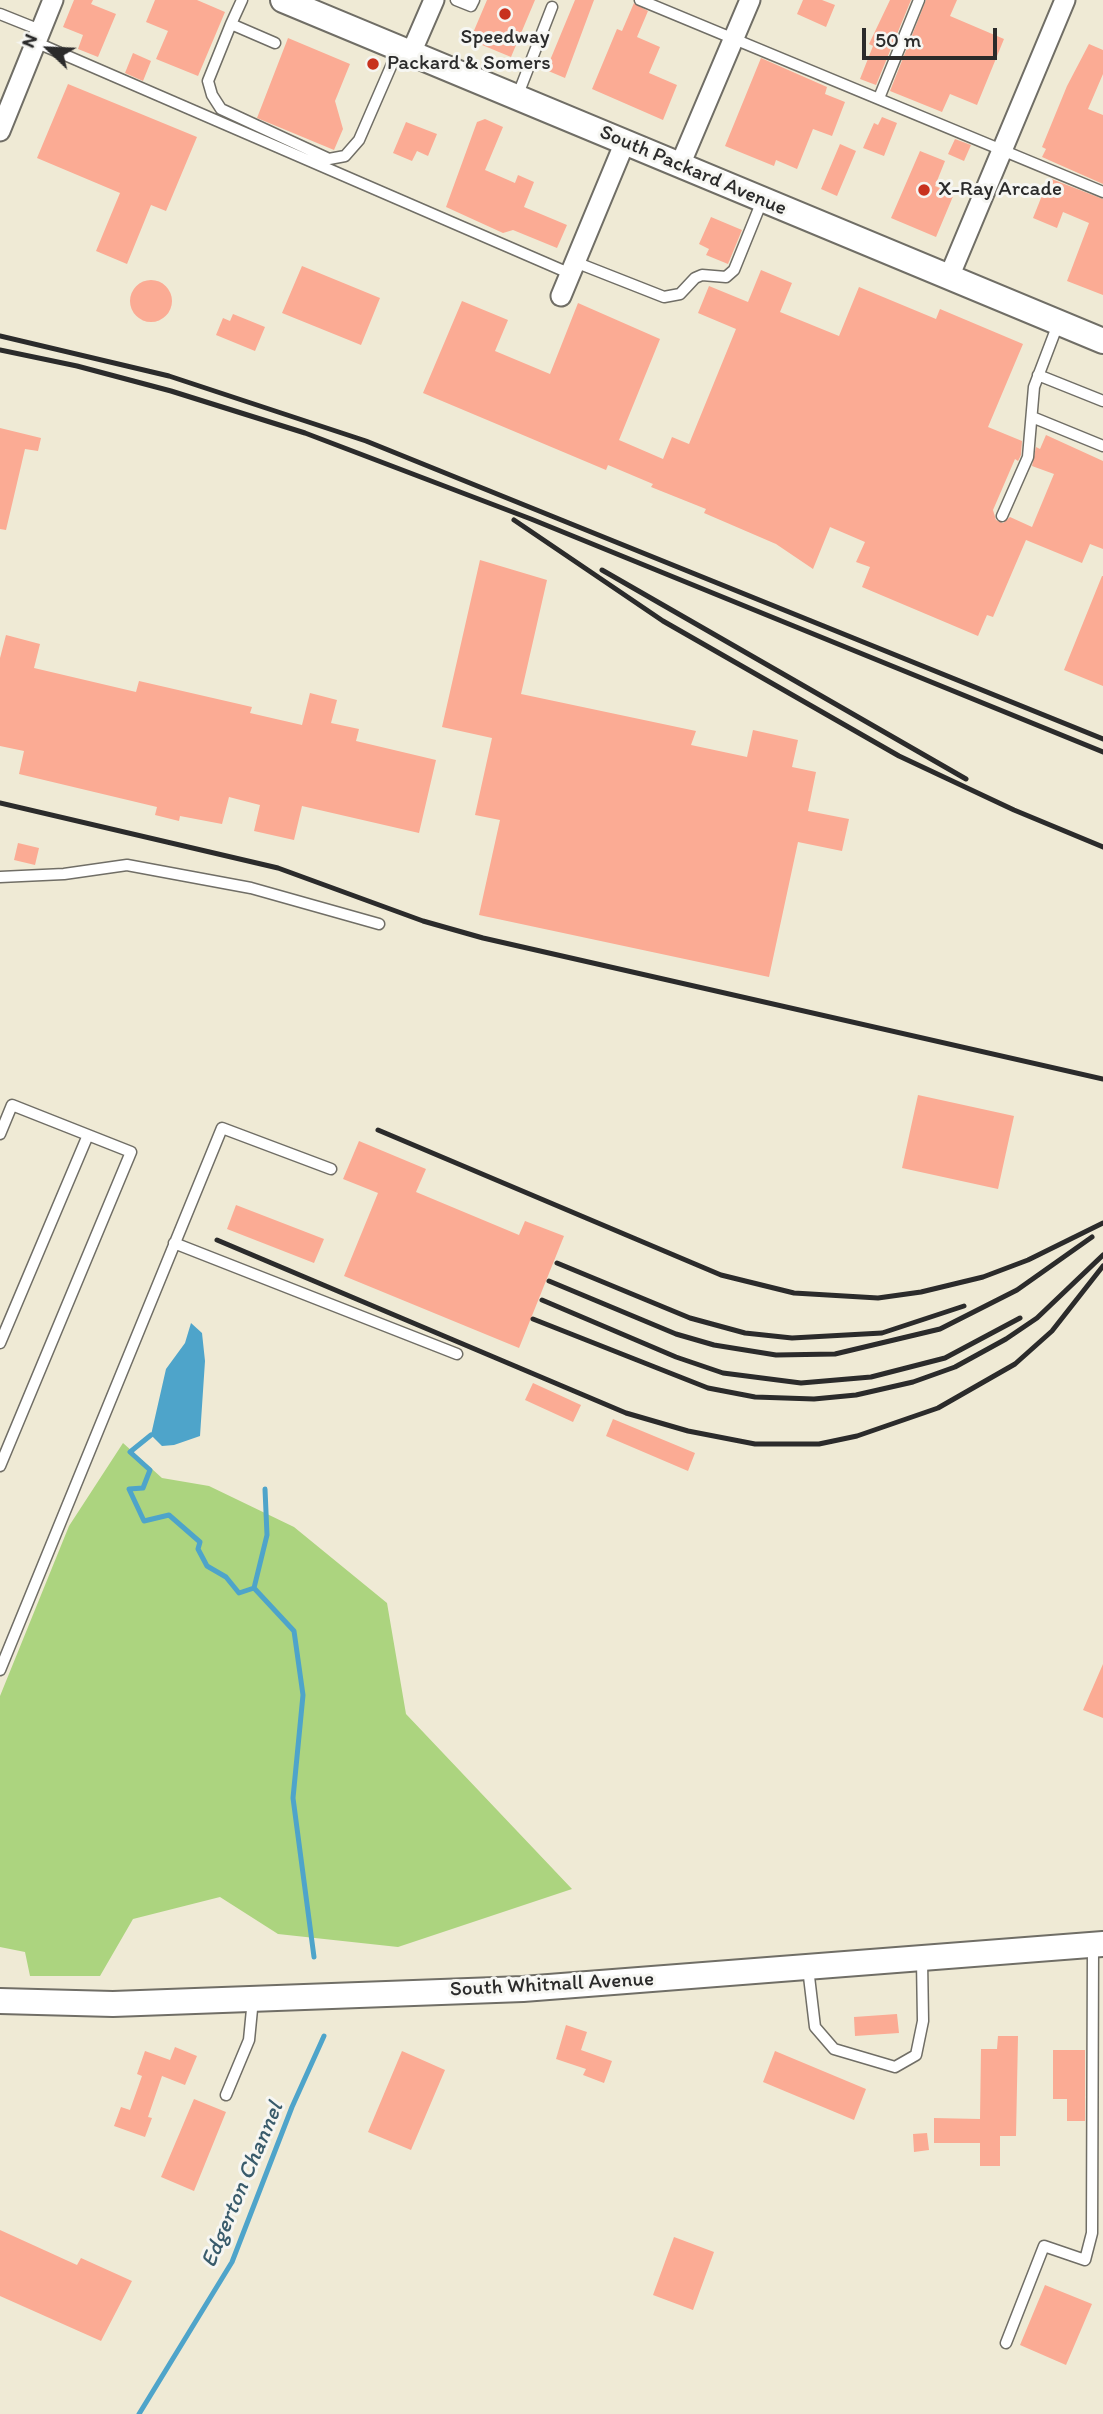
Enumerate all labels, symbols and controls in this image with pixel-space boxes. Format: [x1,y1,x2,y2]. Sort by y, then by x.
marker: Speedway [497,6,513,22]
north arrow [14,14,84,84]
scale bar [865,14,1000,58]
place label: Speedway [460,25,550,51]
text: 50 m [875,27,921,52]
text: N [16,30,42,51]
place label: Packard & Somers [387,51,551,77]
marker: Packard & Somers [365,56,381,72]
street label: South Packard Avenue [596,120,790,222]
place label: X-Ray Arcade [938,177,1062,203]
marker: X-Ray Arcade [916,182,932,198]
street label: South Whitnall Avenue [449,1967,655,2003]
water label: Edgerton Channel [196,2098,290,2272]

